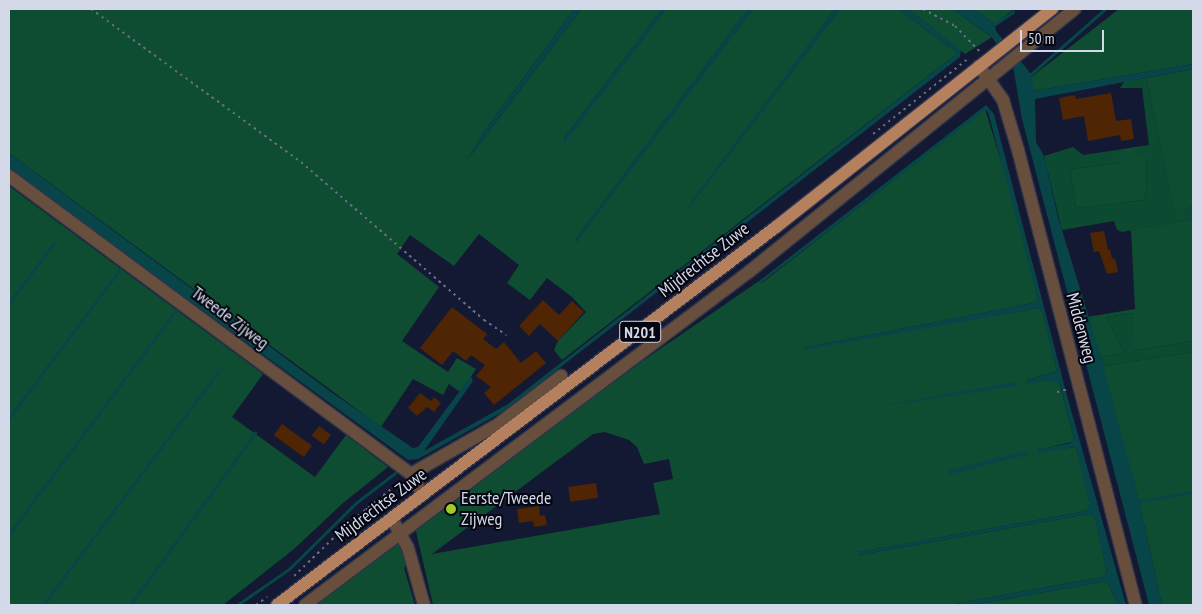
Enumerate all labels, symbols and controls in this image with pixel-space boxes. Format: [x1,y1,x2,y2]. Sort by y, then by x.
scale bar [1022,20,1106,52]
text: 50 m [1028,29,1054,48]
street label: Mijdrechtse Zuwe [654,218,754,302]
street label: Tweede Zijweg [187,282,273,354]
street label: Middenweg [1061,291,1101,365]
road number: N201 [619,318,661,346]
street label: Mijdrechtse Zuwe [331,464,431,546]
place label: Eerste/Tweede Zijweg [461,488,551,530]
marker: Eerste/Tweede Zijweg [445,503,457,515]

